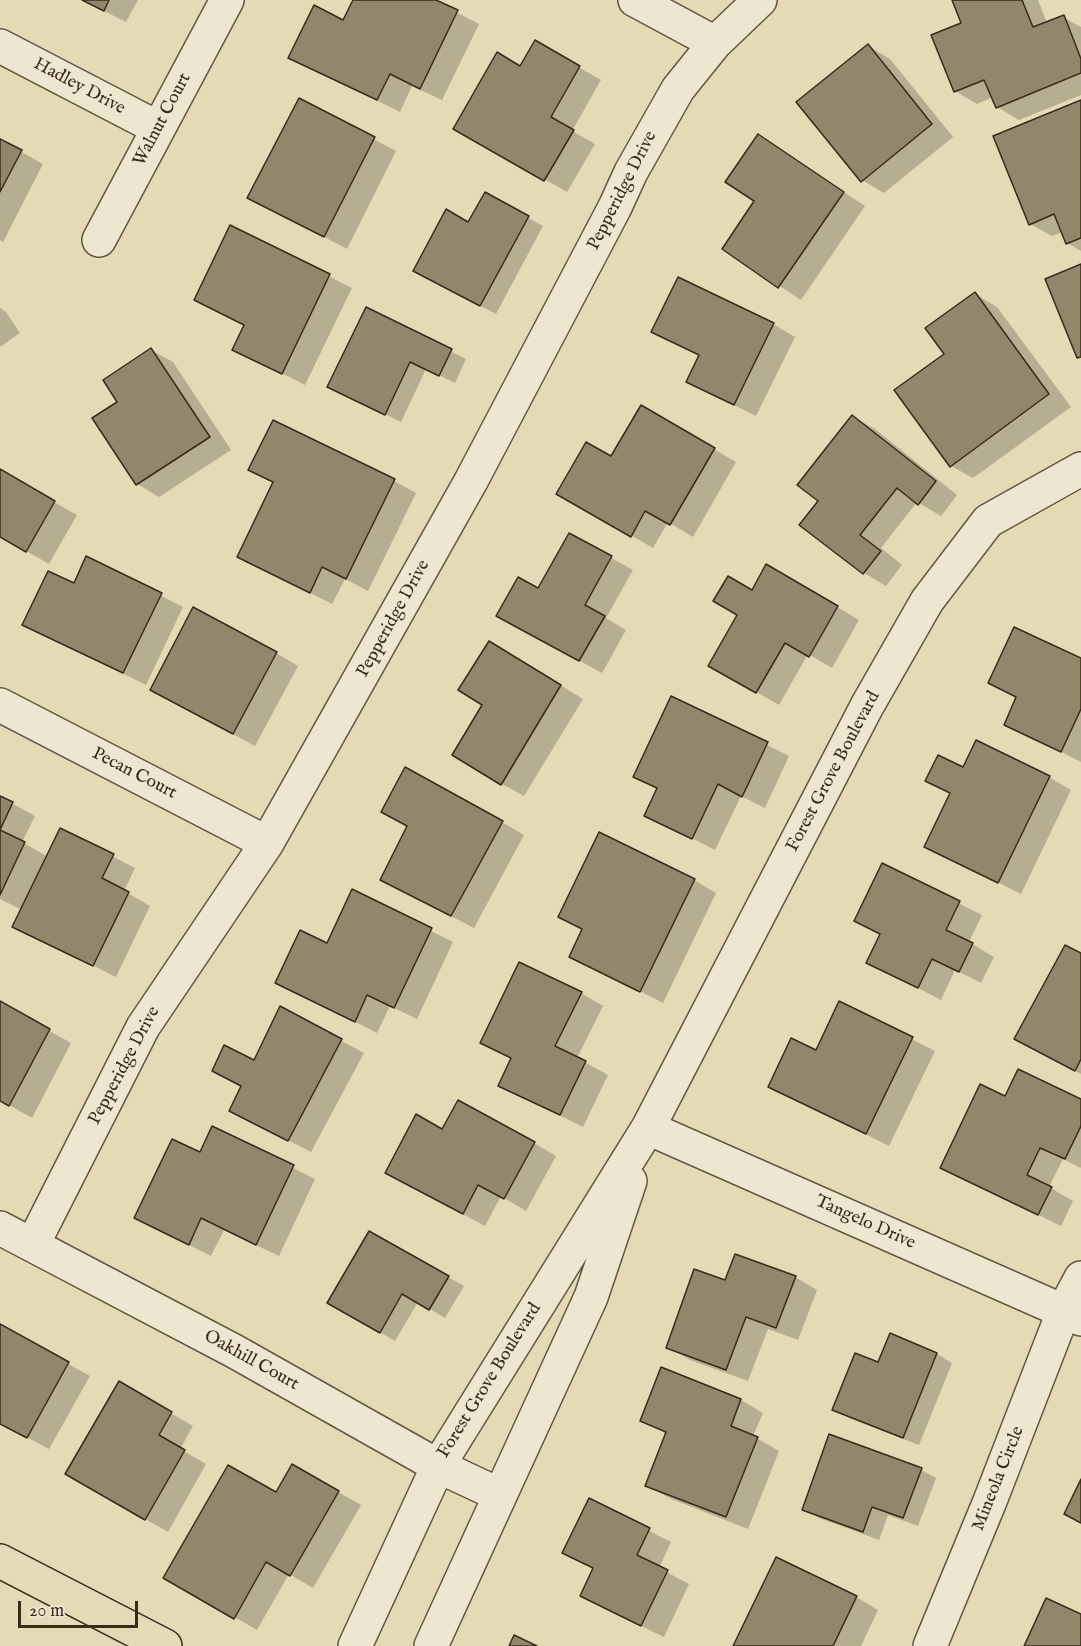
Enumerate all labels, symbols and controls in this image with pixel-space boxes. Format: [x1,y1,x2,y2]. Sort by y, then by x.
street label: Hadley Drive [29,54,129,120]
street label: Walnut Court [129,70,197,170]
street label: Pepperidge Drive [584,128,662,254]
street label: Pepperidge Drive [353,556,435,682]
street label: Forest Grove Boulevard [783,688,885,856]
street label: Pecan Court [88,743,180,805]
street label: Pepperidge Drive [85,1003,165,1129]
street label: Tangelo Drive [811,1191,919,1255]
street label: Forest Grove Boulevard [434,1300,546,1462]
street label: Oakhill Court [200,1326,302,1396]
street label: Mineola Circle [968,1424,1030,1534]
scale bar [21,1589,141,1627]
text: 20 m [29,1600,64,1623]

